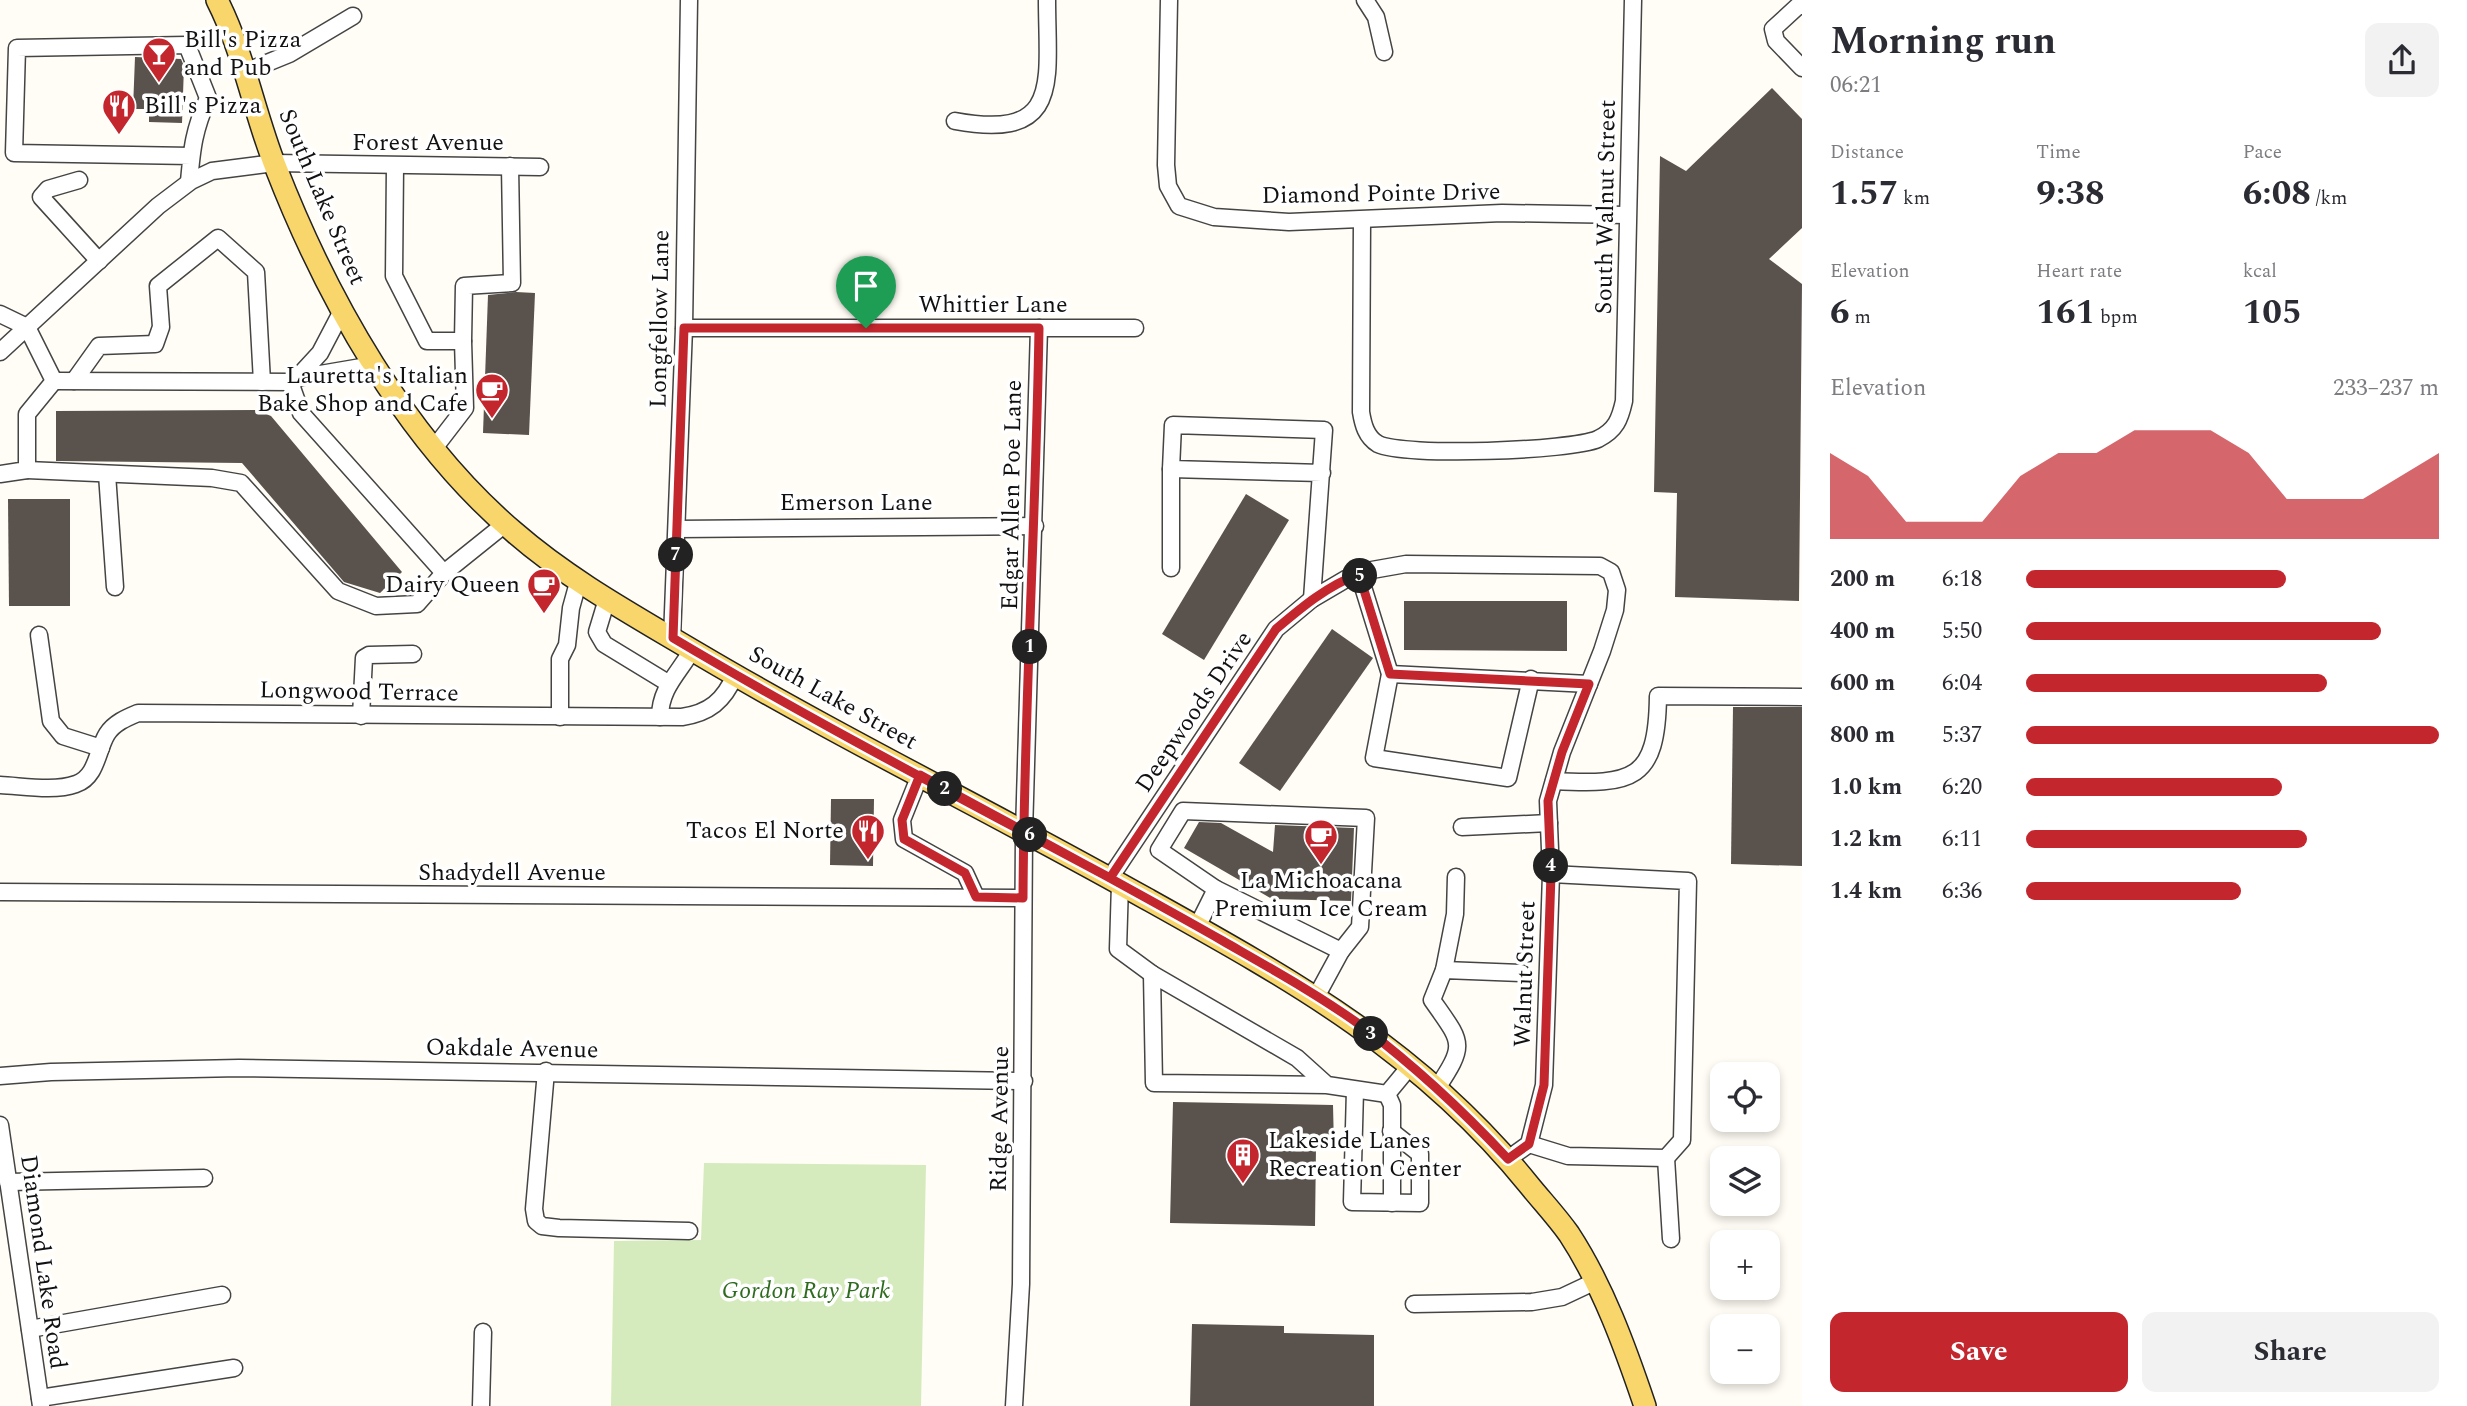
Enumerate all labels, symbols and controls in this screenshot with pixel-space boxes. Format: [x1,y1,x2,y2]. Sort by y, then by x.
text: Morning run [1830,13,2056,71]
place label: Bill's Pizza and Pub [184,22,302,86]
button: share [2365,23,2439,97]
bar icon: Bill's Pizza and Pub [140,35,178,84]
text: 06:21 [1830,68,1882,103]
restaurant icon: Bill's Pizza [100,87,138,136]
place label: Bill's Pizza [144,88,262,124]
street label: South Walnut Street [1586,99,1626,315]
street label: South Lake Street [269,103,375,291]
street label: Forest Avenue [352,125,504,161]
text: Distance [1830,138,1904,167]
text: Time [2036,138,2081,167]
text: Pace [2243,138,2282,167]
text: 1.57 [1830,167,1898,220]
text: 9:38 [2036,167,2105,220]
text: 6:08 [2243,167,2311,220]
street label: Diamond Pointe Drive [1261,174,1501,214]
text: km [1898,184,1930,213]
text: /km [2311,184,2347,213]
street label: Longfellow Lane [640,230,680,408]
pin [836,256,896,328]
text: Elevation [1830,257,1910,286]
text: Heart rate [2036,257,2122,286]
text: kcal [2243,257,2277,286]
icon: arrive [847,267,885,305]
text: 6 [1830,286,1850,339]
text: 161 [2036,286,2095,339]
text: 105 [2243,286,2302,339]
street label: Whittier Lane [918,287,1068,323]
text: m [1850,303,1871,332]
text: bpm [2095,303,2138,332]
place label: Lauretta's Italian Bake Shop and Cafe [257,358,468,422]
cafe icon: Lauretta's Italian Bake Shop and Cafe [473,371,511,420]
text: Elevation [1830,371,1926,406]
text: 233–237 m [2333,371,2439,406]
street label: Edgar Allen Poe Lane [992,379,1032,611]
street label: Emerson Lane [779,485,933,521]
pin: 7 [658,538,694,572]
text: 7 [670,540,681,569]
pin: 5 [1342,558,1378,594]
text: 5 [1354,561,1365,590]
text: 200 m [1830,562,1895,597]
text: 6:18 [1942,562,1982,597]
cafe icon: Dairy Queen [525,566,563,615]
place label: Dairy Queen [385,567,520,603]
text: 400 m [1830,614,1895,649]
text: 5:50 [1942,614,1982,649]
street label: Deepwoods Drive [1126,624,1262,800]
pin: 1 [1012,630,1048,664]
text: 1 [1024,632,1035,661]
street label: South Lake Street [742,637,924,759]
text: 600 m [1830,666,1895,701]
text: 6:04 [1942,666,1982,701]
street label: Longwood Terrace [259,672,459,712]
text: 800 m [1830,718,1895,753]
text: 5:37 [1942,718,1982,753]
text: 1.0 km [1830,770,1902,805]
text: 6:20 [1942,770,1982,805]
pin: 2 [928,772,962,806]
text: 2 [939,774,950,803]
restaurant icon: Tacos El Norte [849,812,887,861]
place label: Tacos El Norte [686,813,844,849]
cafe icon: La Michoacana Premium Ice Cream [1302,817,1340,866]
pin: 6 [1012,818,1048,852]
text: 6 [1024,820,1035,849]
text: 1.2 km [1830,822,1902,857]
text: 6:11 [1942,822,1982,857]
pin: 4 [1534,848,1568,884]
text: 4 [1545,851,1556,880]
street label: Shadydell Avenue [418,855,606,891]
place label: La Michoacana Premium Ice Cream [1214,863,1428,927]
text: 1.4 km [1830,874,1902,909]
text: 6:36 [1942,874,1982,909]
street label: Walnut Street [1504,900,1546,1048]
pin: 3 [1354,1016,1388,1052]
text: 3 [1365,1019,1376,1048]
street label: Oakdale Avenue [425,1029,599,1069]
street label: Ridge Avenue [981,1045,1019,1193]
map controls [1710,1062,1780,1384]
button: locate [1710,1062,1780,1132]
place label: Lakeside Lanes Recreation Center [1268,1123,1462,1187]
building icon: Lakeside Lanes Recreation Center [1224,1136,1262,1185]
button: layers [1710,1146,1780,1216]
street label: Diamond Lake Road [10,1152,76,1372]
button: + [1710,1230,1780,1300]
park label: Gordon Ray Park [722,1273,890,1309]
button: Save [1830,1312,2128,1392]
button: Share [2142,1312,2439,1392]
button: − [1710,1314,1780,1384]

